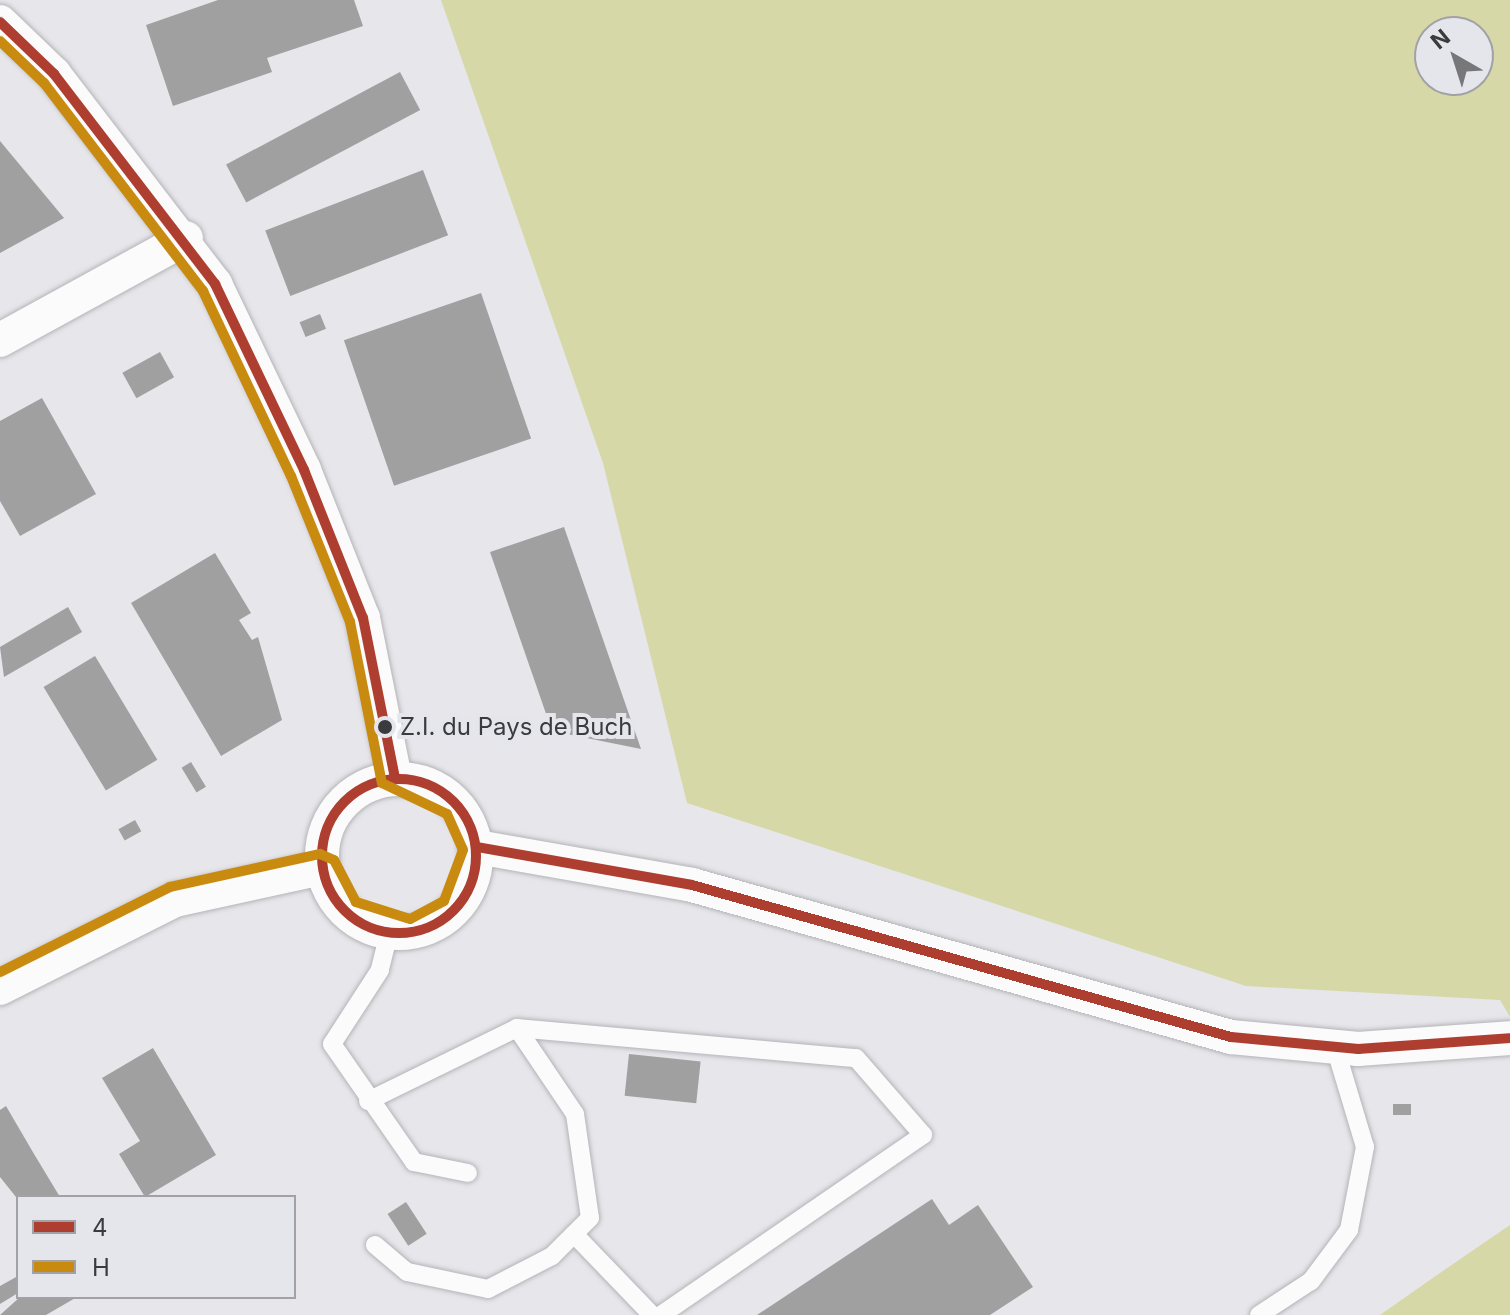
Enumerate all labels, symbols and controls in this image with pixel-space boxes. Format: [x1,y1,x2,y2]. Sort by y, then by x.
north arrow [1414,16,1494,96]
text: N [1425,24,1455,54]
place label: Z.I. du Pays de Buch [400,713,632,741]
marker: Z.I. du Pays de Buch [377,719,393,735]
legend [16,1195,296,1299]
text: 4 [92,1213,108,1242]
text: H [92,1253,110,1282]

